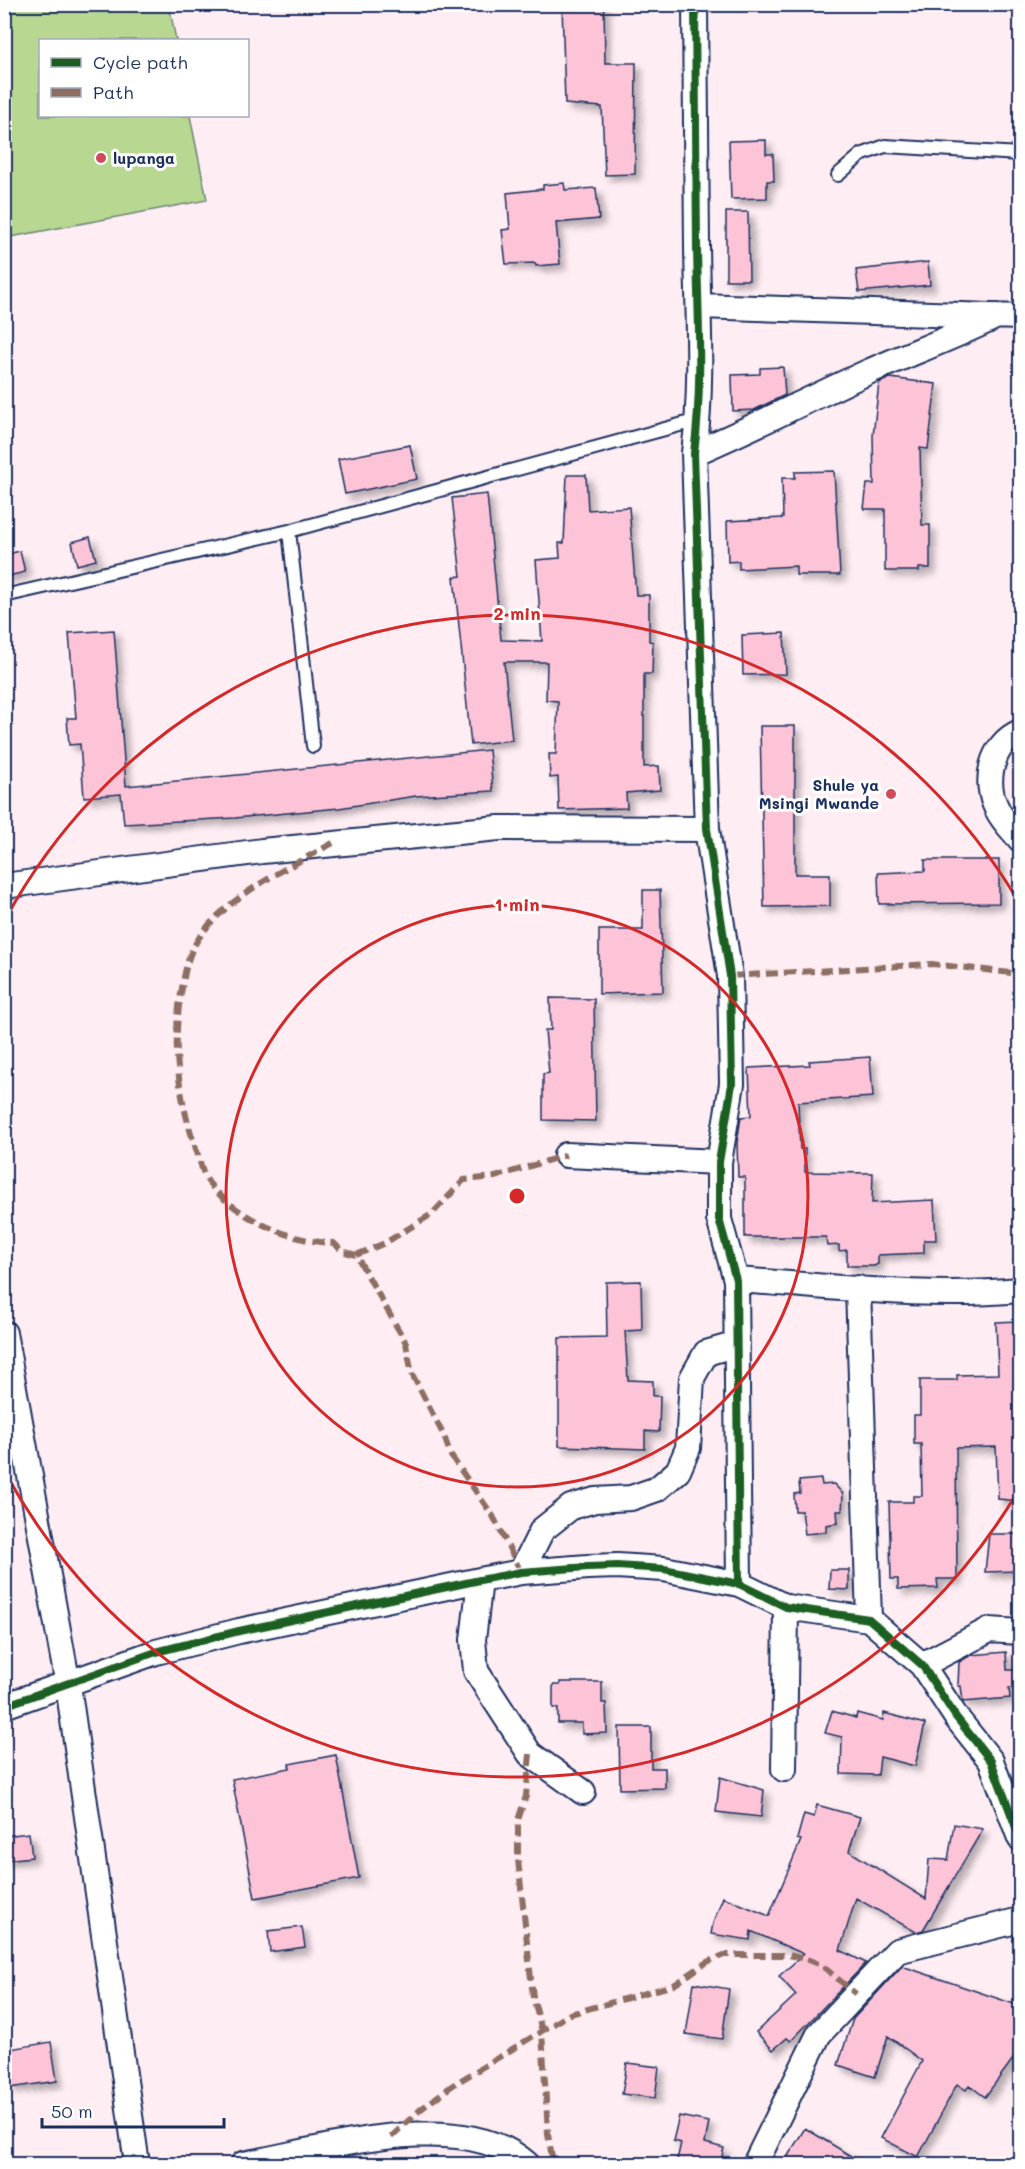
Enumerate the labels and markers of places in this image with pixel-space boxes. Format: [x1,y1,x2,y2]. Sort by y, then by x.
place label: lupanga [113,147,175,168]
marker: lupanga [94,151,108,165]
place label: Shule ya Msingi Mwande [759,774,879,813]
marker: Shule ya Msingi Mwande [884,787,898,801]
centre of rings [507,1186,527,1206]

